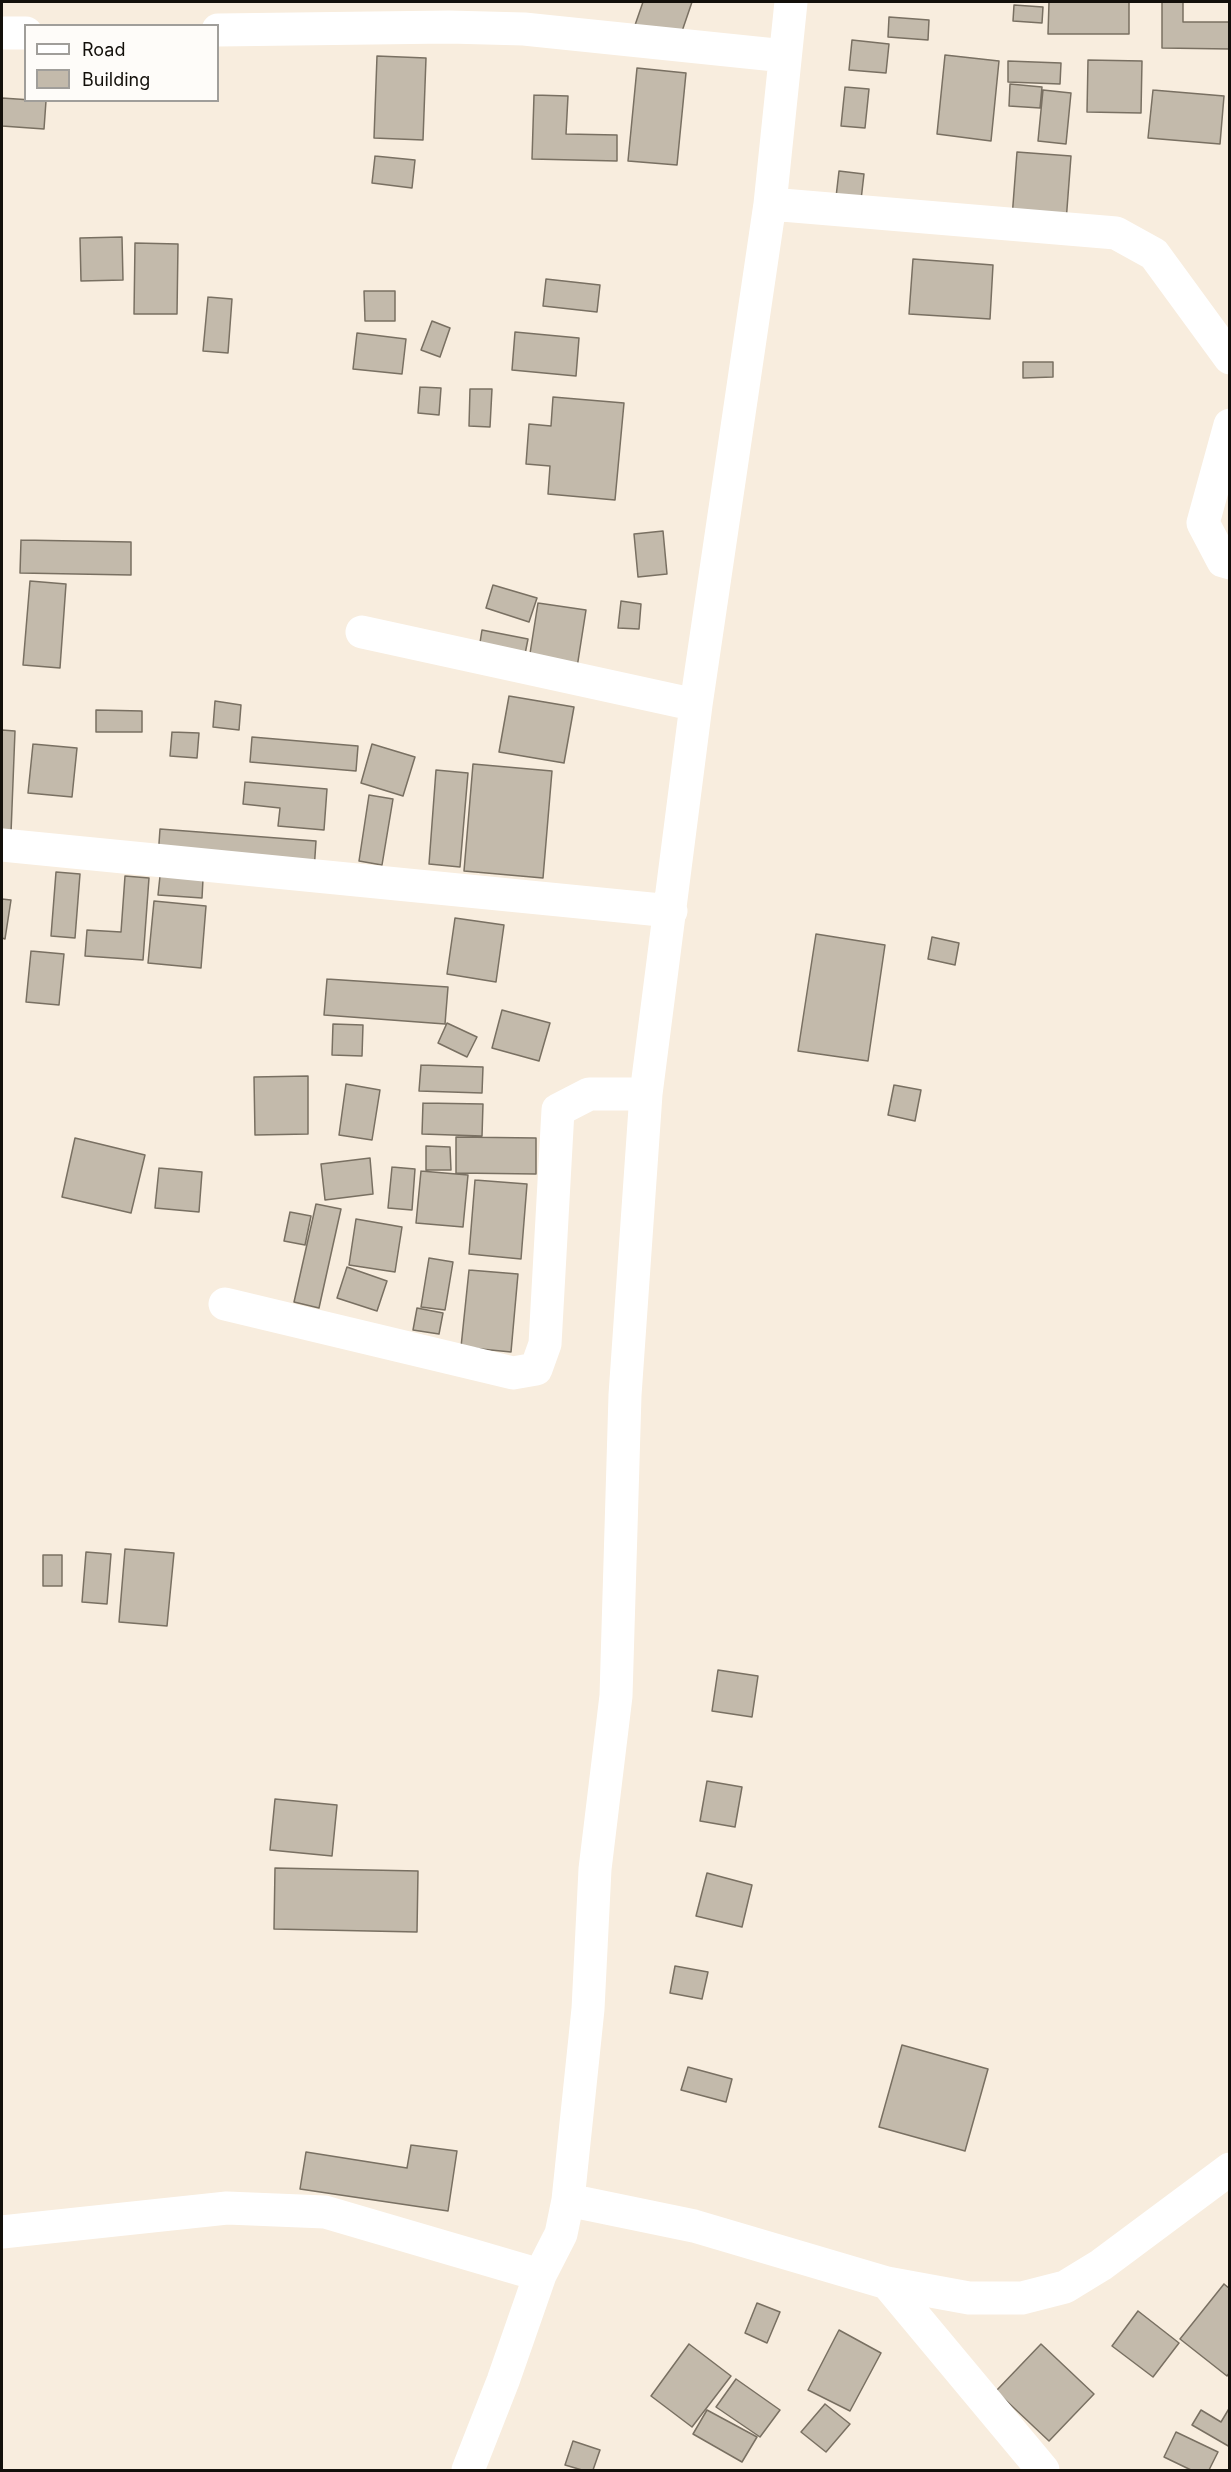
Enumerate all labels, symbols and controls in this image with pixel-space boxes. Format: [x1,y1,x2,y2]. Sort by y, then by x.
legend [24,24,219,102]
text: Road [82,39,125,60]
text: Building [82,69,150,90]

